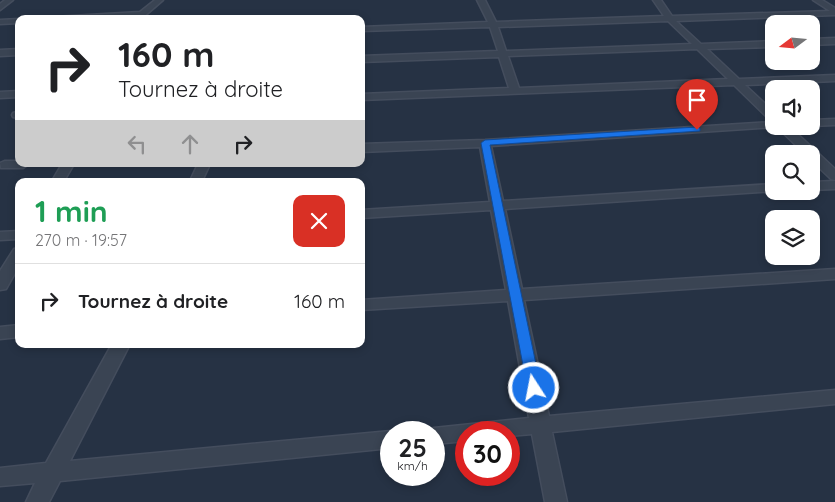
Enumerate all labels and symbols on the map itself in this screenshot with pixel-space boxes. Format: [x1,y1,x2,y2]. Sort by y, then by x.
north arrow [765,15,820,70]
pin [676,79,718,130]
position arrow [507,361,559,413]
speed limit sign: 30 [455,421,520,486]

